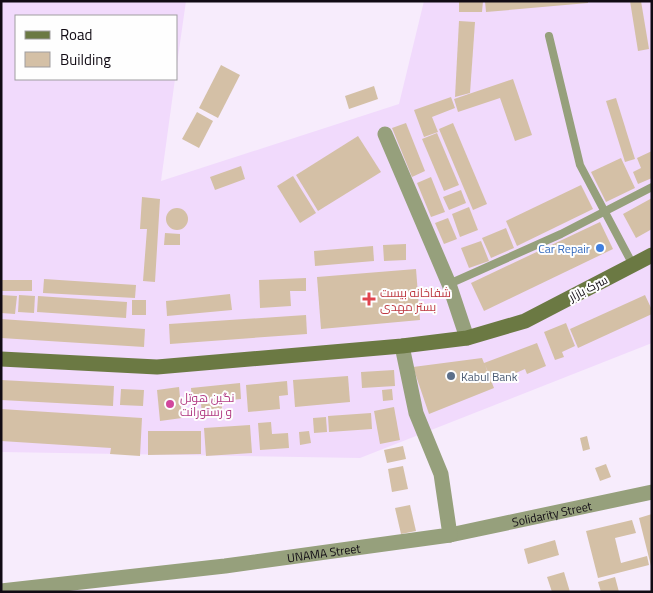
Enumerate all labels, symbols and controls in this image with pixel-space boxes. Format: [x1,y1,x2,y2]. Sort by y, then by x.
legend [15,15,178,80]
text: Road [60,23,92,46]
text: Building [60,48,111,71]
place label: Car Repair [538,239,590,258]
marker: Car Repair [594,242,606,254]
street label: سرک بازار [564,270,611,306]
place label: شفاخانه بیست بستر مهدی [380,283,451,316]
marker: شفاخانه بیست بستر مهدی [362,292,376,306]
place label: Kabul Bank [461,367,518,386]
marker: Kabul Bank [445,370,457,382]
place label: نگین هوتل و رستورانت [180,388,234,421]
marker: نگین هوتل و رستورانت [164,398,176,410]
street label: Solidarity Street [510,495,594,531]
street label: UNAMA Street [286,538,362,567]

